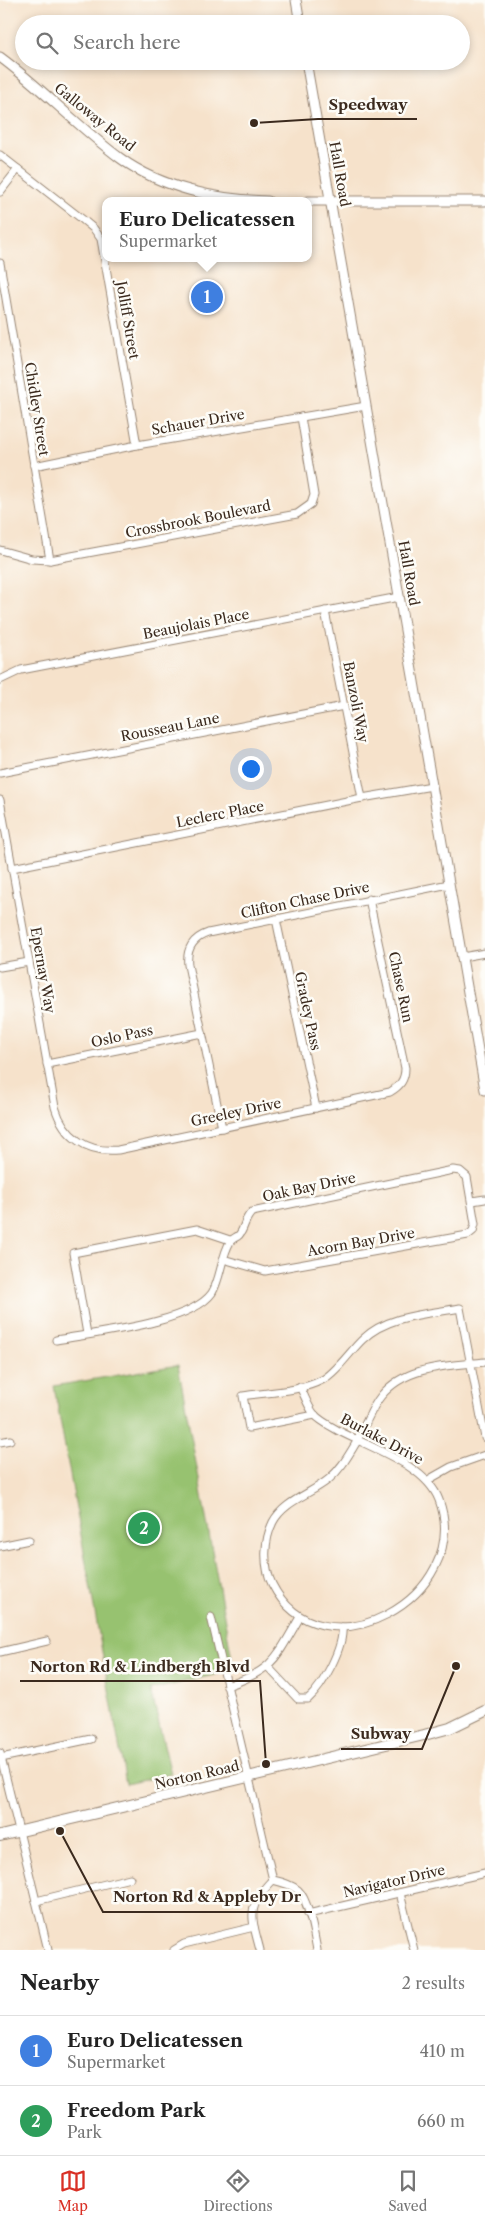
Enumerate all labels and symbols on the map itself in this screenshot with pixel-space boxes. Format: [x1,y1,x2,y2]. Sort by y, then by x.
street label: Galloway Road [51,79,140,155]
callout: Speedway [318,89,417,119]
text: Speedway [329,95,408,114]
street label: Hall Road [325,140,355,208]
street label: Jolliff Street [112,278,144,360]
pin: 1 [191,278,223,316]
street label: Chidley Street [21,361,53,457]
street label: Schauer Drive [150,405,246,439]
street label: Crossbrook Boulevard [124,496,273,542]
street label: Hall Road [394,539,424,607]
street label: Beaujolais Place [141,605,251,643]
street label: Banzoli Way [339,660,373,744]
street label: Rousseau Lane [119,709,221,745]
your location [238,756,264,782]
street label: Leclerc Place [175,797,266,831]
street label: Clifton Chase Drive [239,878,371,922]
street label: Epernay Way [27,925,59,1015]
street label: Chase Run [385,950,417,1024]
street label: Gradey Pass [291,970,325,1052]
street label: Oslo Pass [89,1021,155,1051]
street label: Greeley Drive [189,1094,283,1130]
street label: Oak Bay Drive [261,1168,357,1206]
street label: Acorn Bay Drive [305,1224,416,1260]
street label: Burlake Drive [337,1410,427,1468]
pin: 2 [128,1509,160,1547]
callout: Norton Rd & Lindbergh Blvd [20,1651,260,1681]
text: Norton Rd & Lindbergh Blvd [30,1657,250,1676]
callout: Subway [341,1719,422,1749]
text: Subway [351,1724,412,1743]
street label: Norton Road [153,1756,242,1793]
street label: Navigator Drive [341,1860,447,1901]
callout: Norton Rd & Appleby Dr [103,1882,312,1912]
text: Norton Rd & Appleby Dr [113,1887,302,1906]

